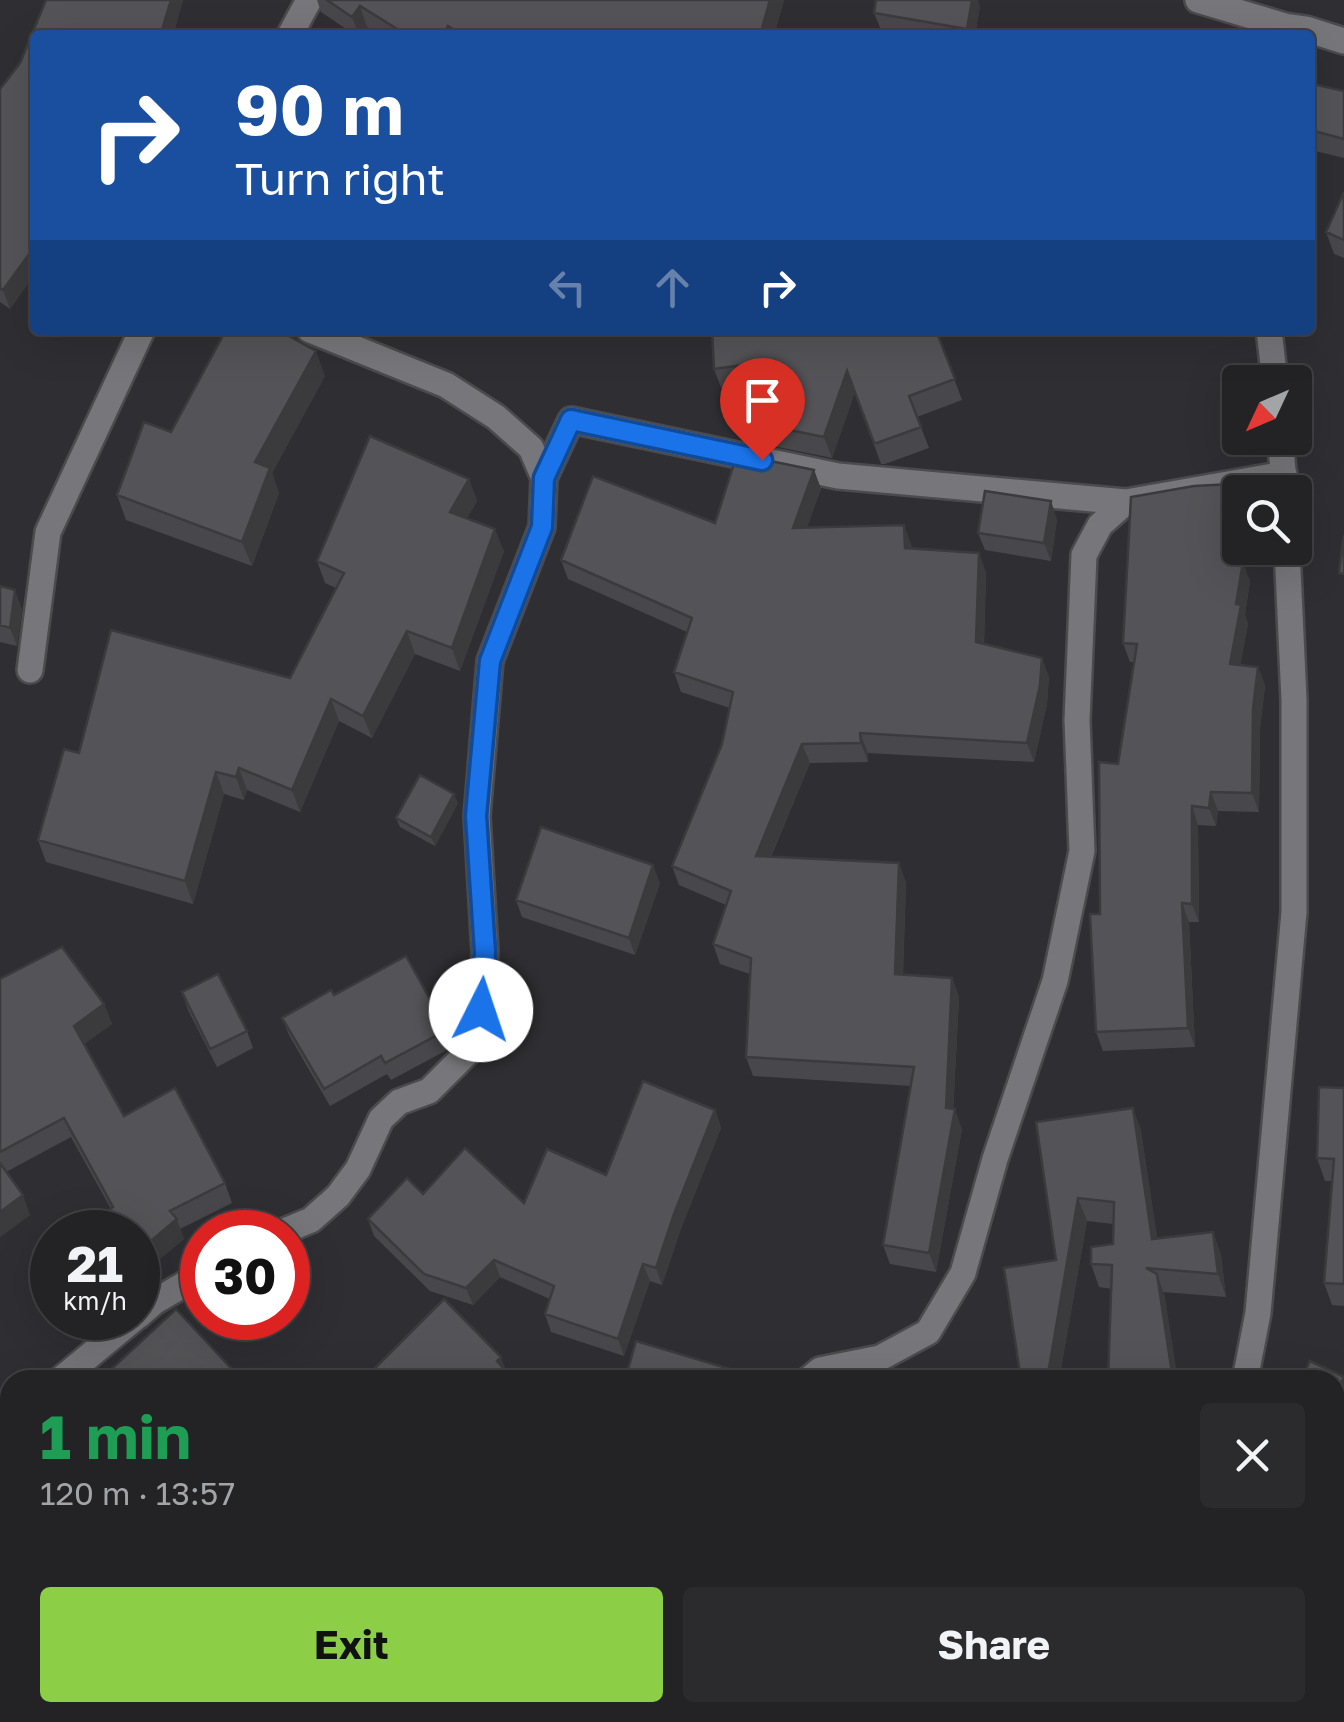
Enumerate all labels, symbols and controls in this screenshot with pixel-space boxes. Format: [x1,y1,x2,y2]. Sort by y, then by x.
text: 90 m [235,66,404,150]
icon: right [70,70,200,200]
text: Turn right [235,151,445,205]
icon: left [540,260,595,315]
icon: ahead [645,260,700,315]
icon: right [750,260,805,315]
pin [720,358,805,461]
north arrow [1222,365,1312,455]
map controls [1222,365,1312,565]
icon: arrive [735,373,790,428]
button: search [1222,475,1312,565]
position arrow [429,958,533,1062]
speed limit sign: 30 [180,1210,310,1340]
text: 21 [67,1233,123,1293]
text: km/h [63,1285,127,1316]
text: 1 min [40,1400,191,1472]
button: close [1200,1403,1305,1508]
text: 120 m · 13:57 [40,1474,235,1512]
button: Exit [40,1587,663,1702]
button: Share [683,1587,1305,1702]

